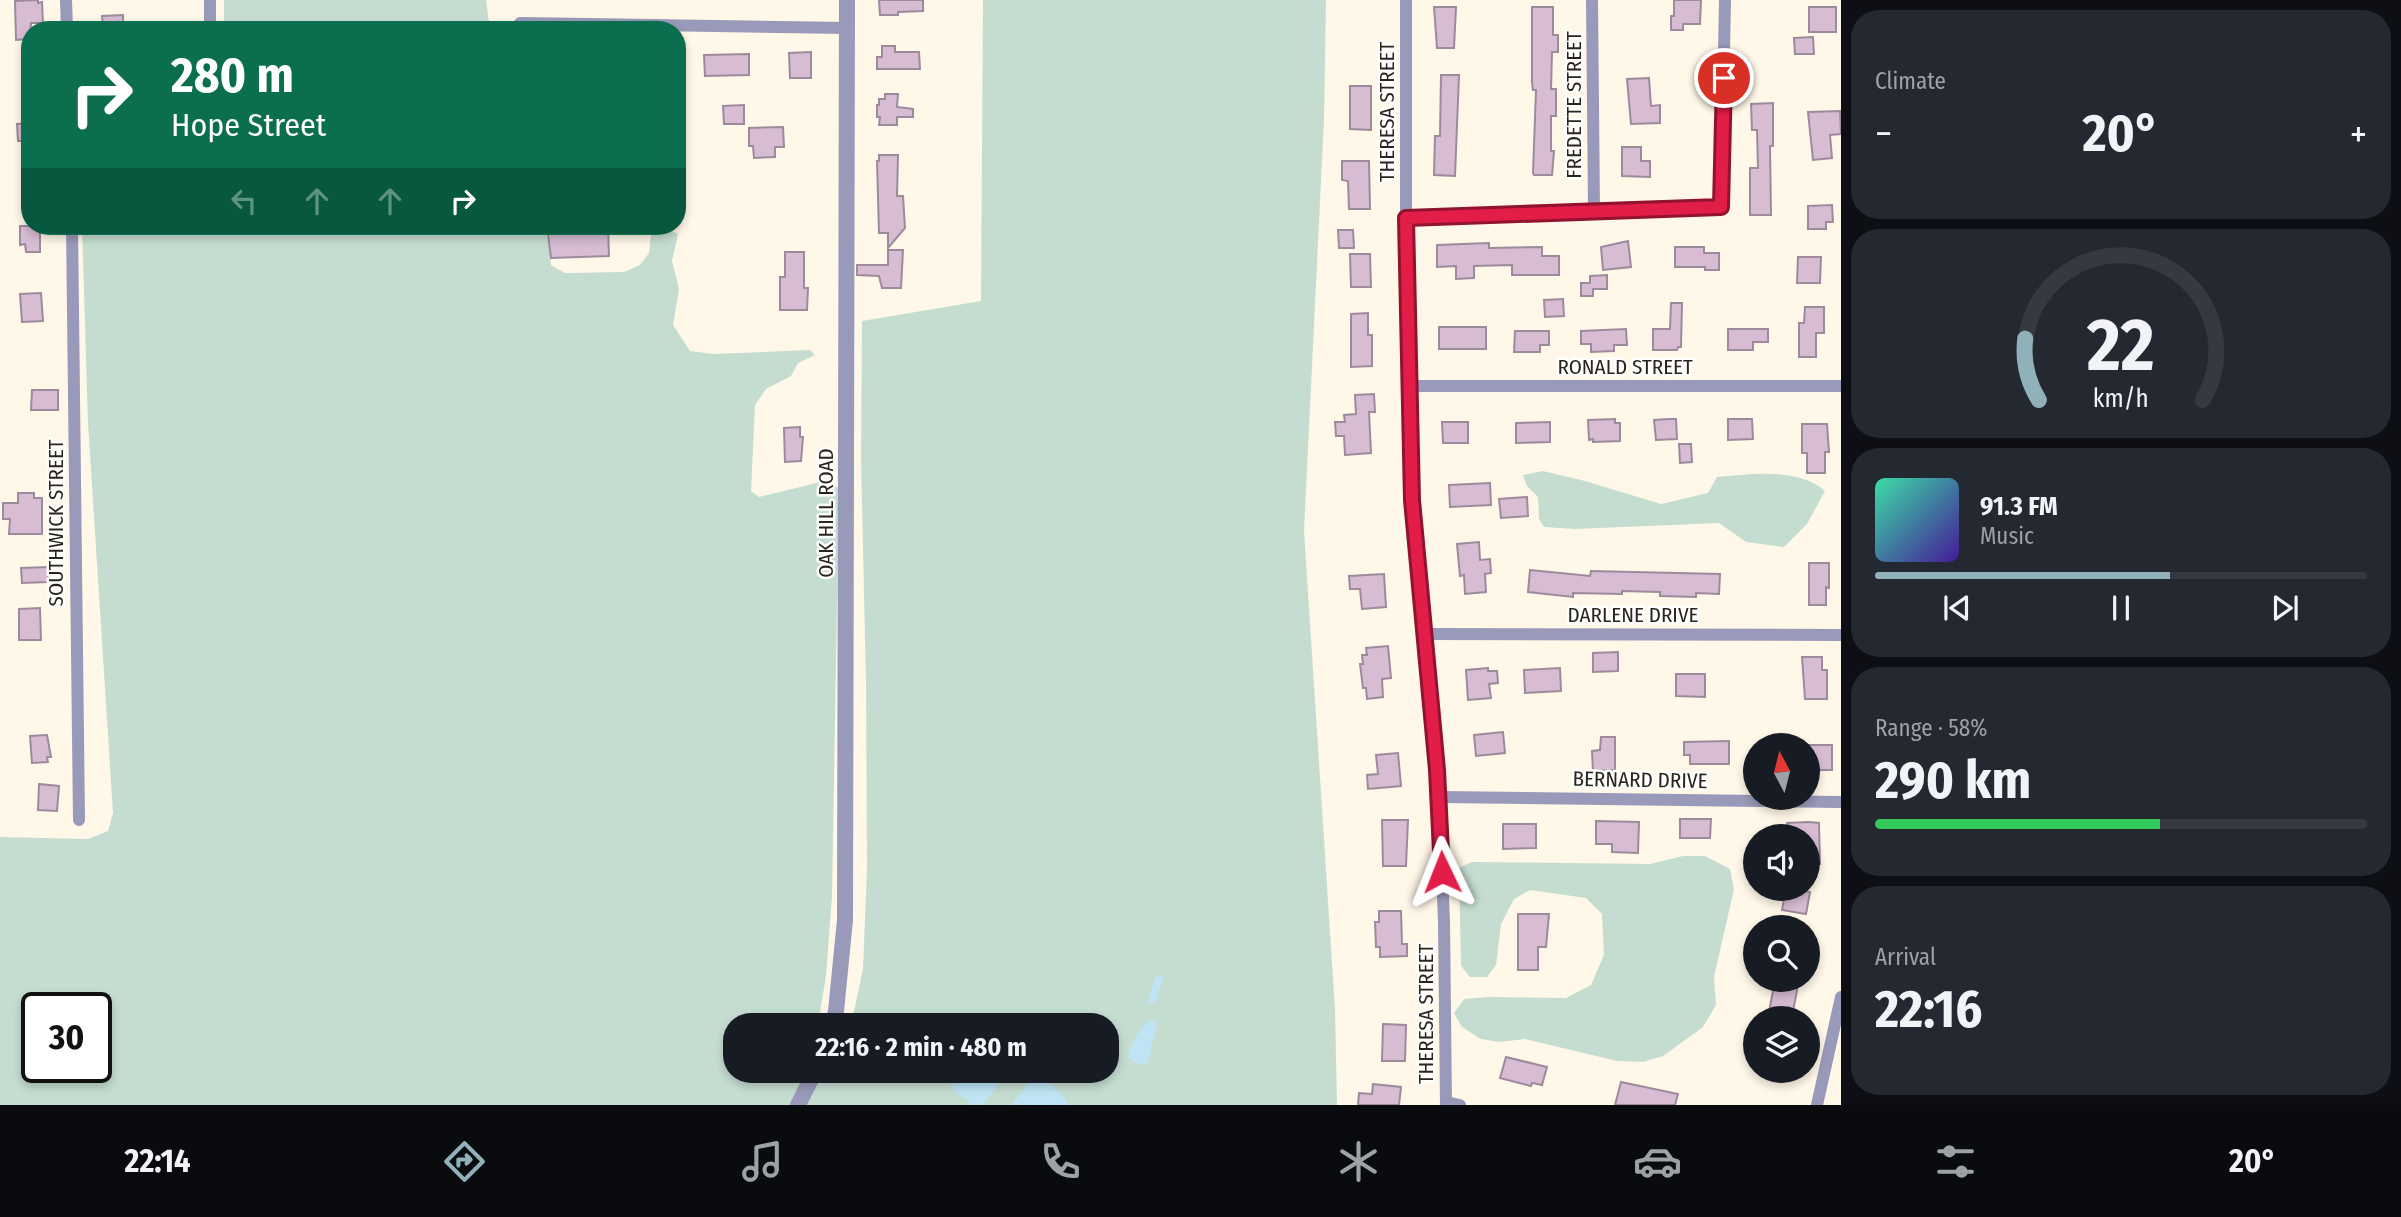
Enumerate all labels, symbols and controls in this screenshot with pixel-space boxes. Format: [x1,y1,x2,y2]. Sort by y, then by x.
street label: FREDETTE STREET [1561,31,1587,179]
street label: THERESA STREET [1374,42,1400,182]
text: 280 m [171,46,294,105]
pin [1694,48,1754,108]
icon: right [56,49,147,140]
icon: arrive [1705,59,1743,97]
text: Climate [1875,67,1946,95]
text: 20° [2083,102,2159,165]
text: Hope Street [171,106,326,144]
text: − [1875,111,1892,157]
text: + [2350,111,2367,157]
icon: left [225,182,263,220]
icon: ahead [298,182,336,220]
icon: ahead [371,182,409,220]
icon: right [444,182,482,220]
text: 22 [2086,302,2155,389]
street label: RONALD STREET [1557,354,1693,380]
text: km/h [2093,383,2149,413]
street label: SOUTHWICK STREET [43,439,69,606]
street label: OAK HILL ROAD [813,448,839,578]
text: 91.3 FM [1980,491,2058,522]
text: Music [1980,522,2034,550]
icon: previous [1938,589,1976,627]
icon: pause [2102,589,2140,627]
icon: next [2266,589,2304,627]
street label: DARLENE DRIVE [1568,602,1699,628]
text: Range · 58% [1875,714,1987,742]
north arrow [1743,733,1820,810]
map controls [1743,733,1820,1083]
text: 290 km [1875,749,2031,812]
street label: BERNARD DRIVE [1572,766,1708,794]
button: sound [1743,824,1820,901]
position arrow [1405,835,1479,909]
button: search [1743,915,1820,992]
text: Arrival [1875,943,1936,971]
street label: THERESA STREET [1413,944,1439,1084]
text: 22:16 [1875,978,1982,1041]
speed limit sign: 30 [21,992,112,1083]
button: layers [1743,1006,1820,1083]
text: 22:16 · 2 min · 480 m [815,1032,1027,1063]
icon: directions [440,1137,489,1186]
icon: music [738,1137,787,1186]
icon: phone [1036,1137,1085,1186]
icon: climate [1334,1137,1383,1186]
icon: car [1633,1137,1682,1186]
icon: filters [1931,1137,1980,1186]
text: 22:14 [125,1142,190,1180]
text: 20° [2229,1142,2276,1180]

